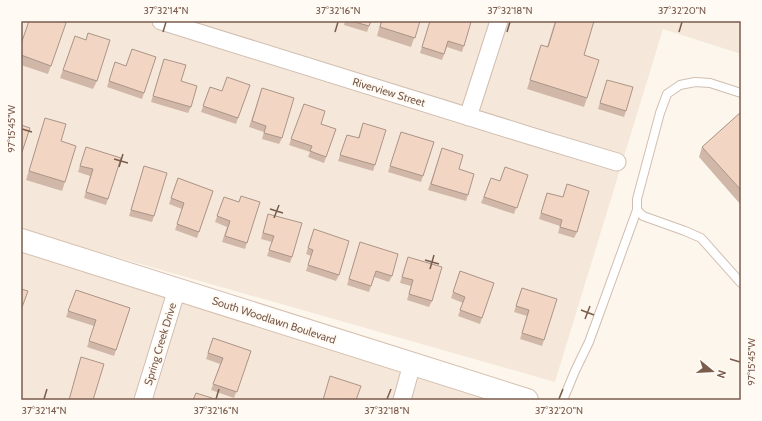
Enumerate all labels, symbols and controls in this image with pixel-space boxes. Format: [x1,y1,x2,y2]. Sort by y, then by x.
text: 37°32'14"N [144,4,188,17]
text: 37°32'16"N [316,4,360,17]
text: 37°32'18"N [487,4,533,17]
text: 37°32'20"N [658,4,706,17]
street label: Riverview Street [351,74,427,110]
text: 97°15'45"W [5,105,18,153]
street label: South Woodlawn Boulevard [210,293,338,347]
street label: Spring Creek Drive [141,301,179,387]
text: 97°15'45"W [745,338,758,386]
north arrow [692,351,732,391]
text: N [714,368,729,380]
text: 37°32'14"N [22,404,66,417]
text: 37°32'16"N [194,404,238,417]
text: 37°32'18"N [364,404,410,417]
text: 37°32'20"N [535,404,583,417]

